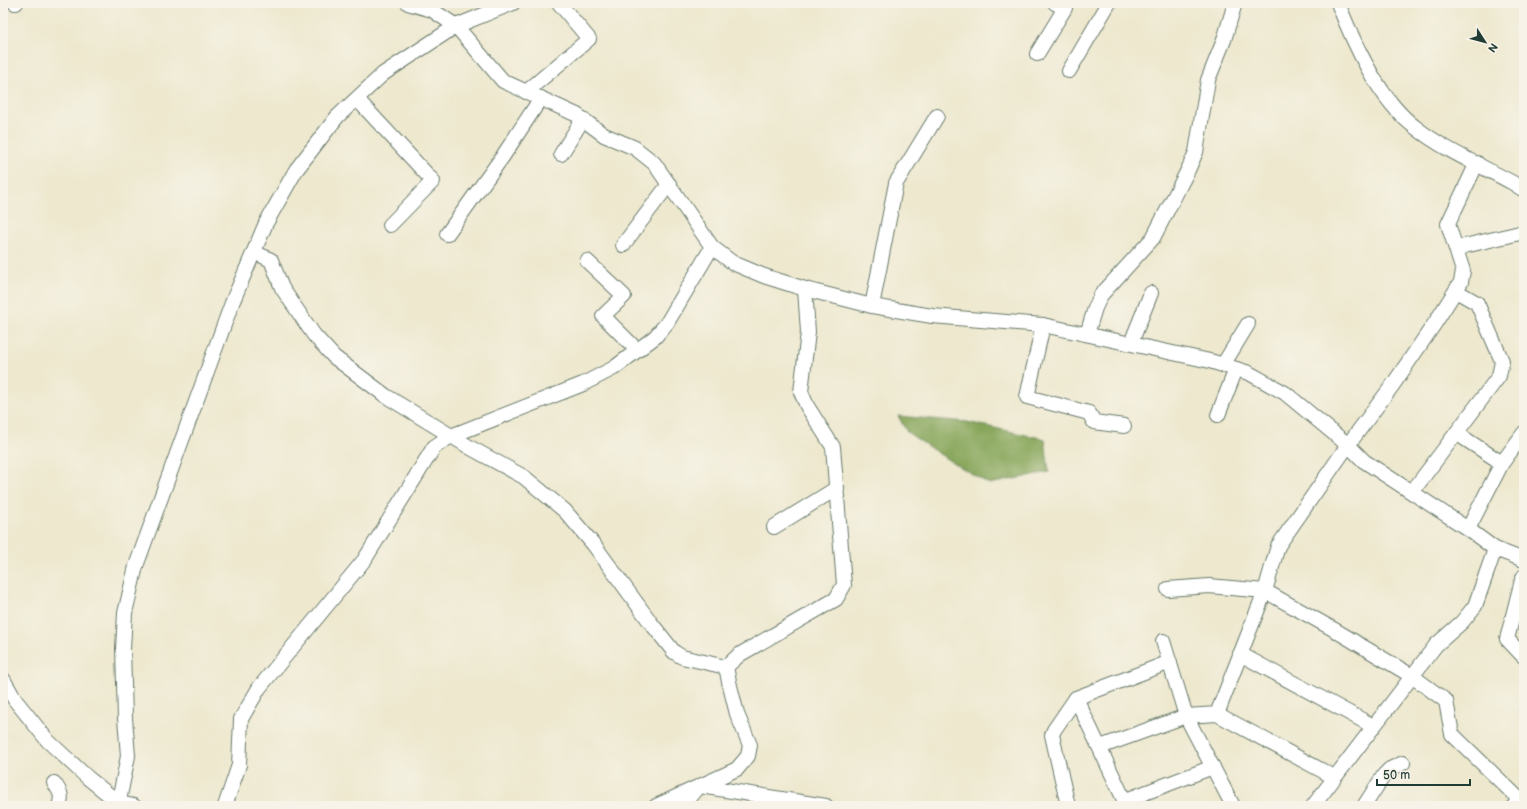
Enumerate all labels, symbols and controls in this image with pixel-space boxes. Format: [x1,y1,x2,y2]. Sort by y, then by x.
north arrow [1465,22,1505,62]
text: N [1485,40,1500,55]
scale bar [1377,761,1470,787]
text: 50 m [1383,768,1410,783]

